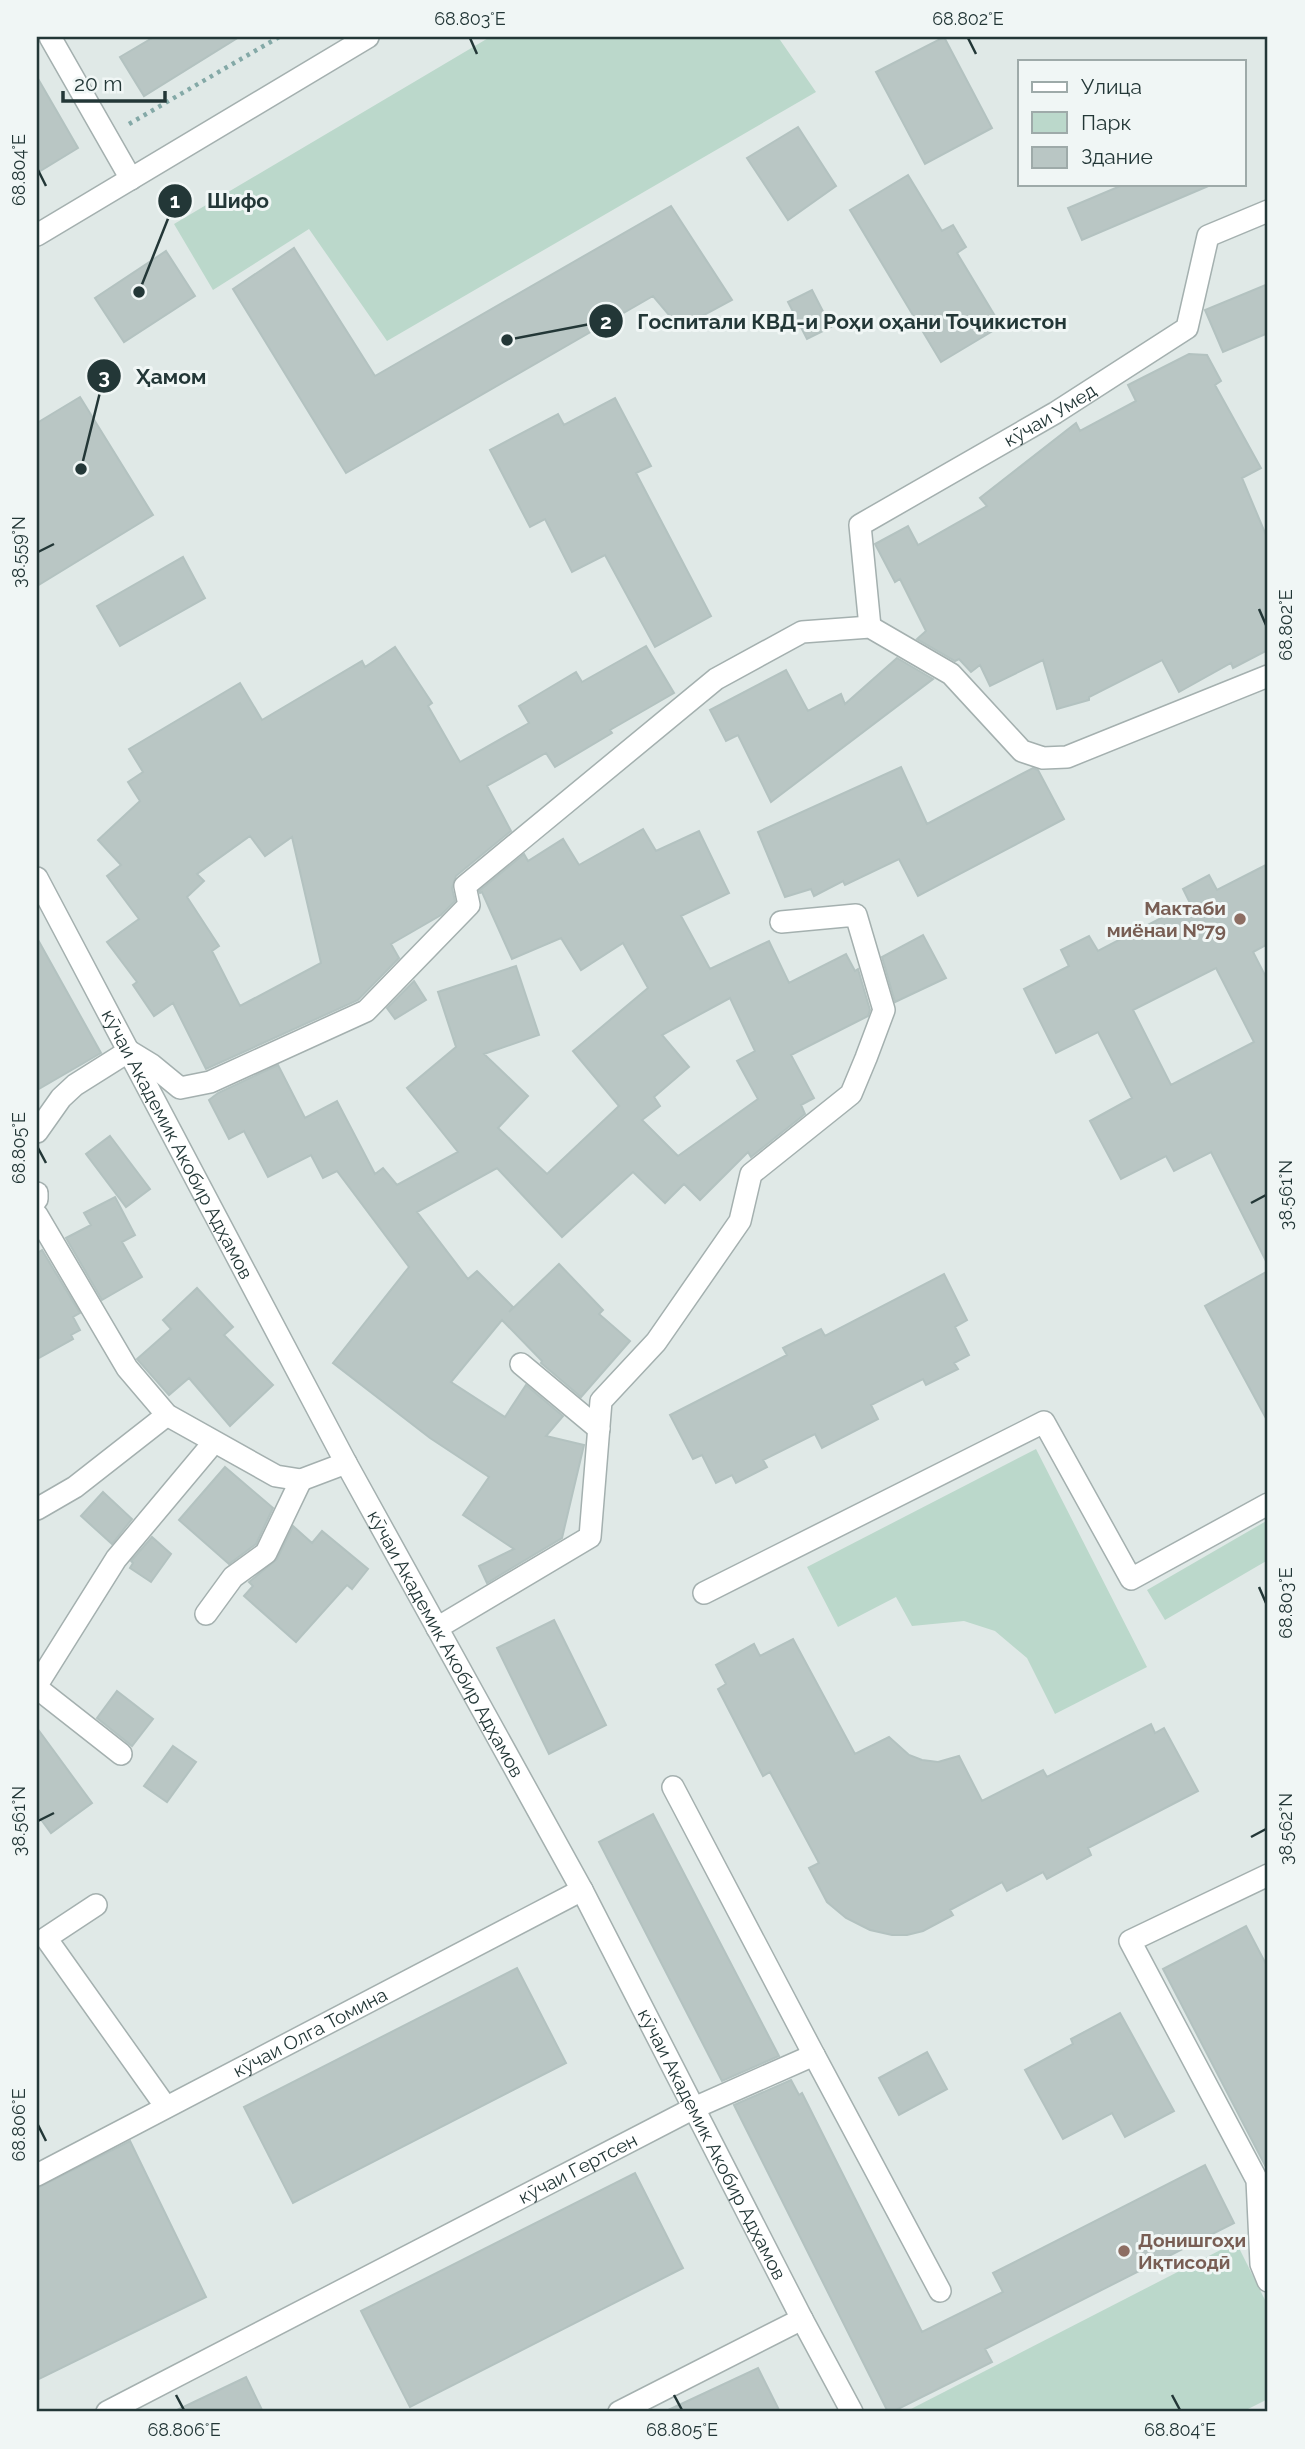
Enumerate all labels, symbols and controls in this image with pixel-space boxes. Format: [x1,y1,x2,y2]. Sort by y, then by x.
text: 68.803°E [434,8,506,29]
text: 68.802°E [932,8,1004,29]
scale bar [63,60,164,104]
legend [1018,60,1246,186]
text: 20 m [74,71,122,96]
text: Улица [1081,74,1142,99]
text: Парк [1081,110,1131,135]
text: 68.804°E [8,134,29,206]
text: Здание [1081,144,1153,169]
callout: Шифо [158,180,283,222]
text: 1 [170,188,180,213]
text: Шифо [207,188,269,213]
callout: Госпитали КВД-и Роҳи оҳани Тоҷикистон [588,300,1082,342]
text: 2 [600,309,612,334]
text: Госпитали КВД-и Роҳи оҳани Тоҷикистон [637,309,1067,334]
callout: Ҳамом [87,355,220,397]
text: 3 [98,364,110,389]
text: Ҳамом [136,364,206,389]
street label: кӯчаи Умед [1000,379,1100,451]
text: 38.559°N [8,516,29,588]
text: 68.802°E [1275,589,1296,661]
place label: Мактаби миёнаи №79 [1107,897,1226,941]
marker: Мактаби миёнаи №79 [1232,911,1248,927]
street label: кӯчаи Академик Акобир Адҳамов [97,1006,258,1283]
text: 68.805°E [8,1112,29,1184]
text: 38.561°N [1275,1160,1296,1230]
street label: кӯчаи Академик Акобир Адҳамов [363,1506,528,1781]
text: 68.803°E [1275,1567,1296,1639]
text: 38.561°N [8,1786,29,1856]
text: 38.562°N [1275,1793,1296,1865]
street label: кӯчаи Олга Томина [229,1983,391,2082]
street label: кӯчаи Академик Акобир Адҳамов [634,2005,791,2283]
text: 68.806°E [8,2088,29,2162]
street label: кӯчаи Гертсен [514,2128,641,2208]
place label: Донишгоҳи Иқтисодӣ [1138,2229,1246,2273]
marker: Донишгоҳи Иқтисодӣ [1116,2243,1132,2259]
text: 68.806°E [147,2419,221,2440]
text: 68.805°E [646,2419,718,2440]
text: 68.804°E [1144,2419,1216,2440]

